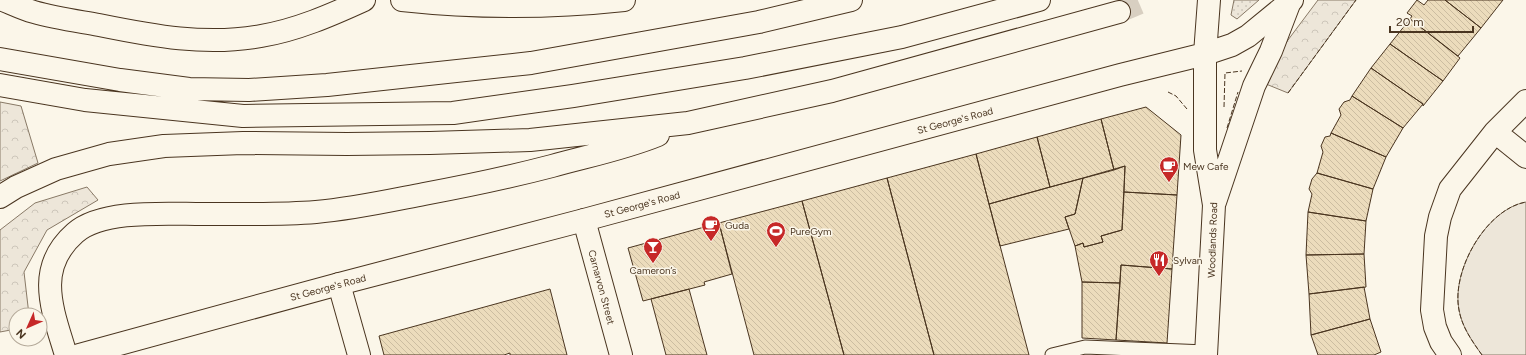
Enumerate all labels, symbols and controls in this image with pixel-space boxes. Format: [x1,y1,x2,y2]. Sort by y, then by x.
scale bar [1390,8,1473,34]
text: 20 m [1396,15,1424,29]
street label: St George's Road [916,104,995,137]
cafe icon: Mew Cafe [1158,155,1180,183]
place label: Mew Cafe [1183,160,1229,173]
street label: St George's Road [603,188,682,221]
street label: Woodlands Road [1205,202,1220,278]
cafe icon: Guda [700,214,722,242]
place label: Guda [725,219,749,232]
sports icon: PureGym [765,220,787,248]
place label: PureGym [790,225,832,238]
bar icon: Cameron’s [642,236,664,264]
street label: Carnarvon Street [585,248,618,326]
restaurant icon: Sylvan [1148,249,1170,277]
place label: Sylvan [1173,254,1203,267]
place label: Cameron’s [630,264,677,277]
street label: St George's Road [289,271,368,304]
north arrow [8,307,48,347]
text: N [14,326,29,341]

